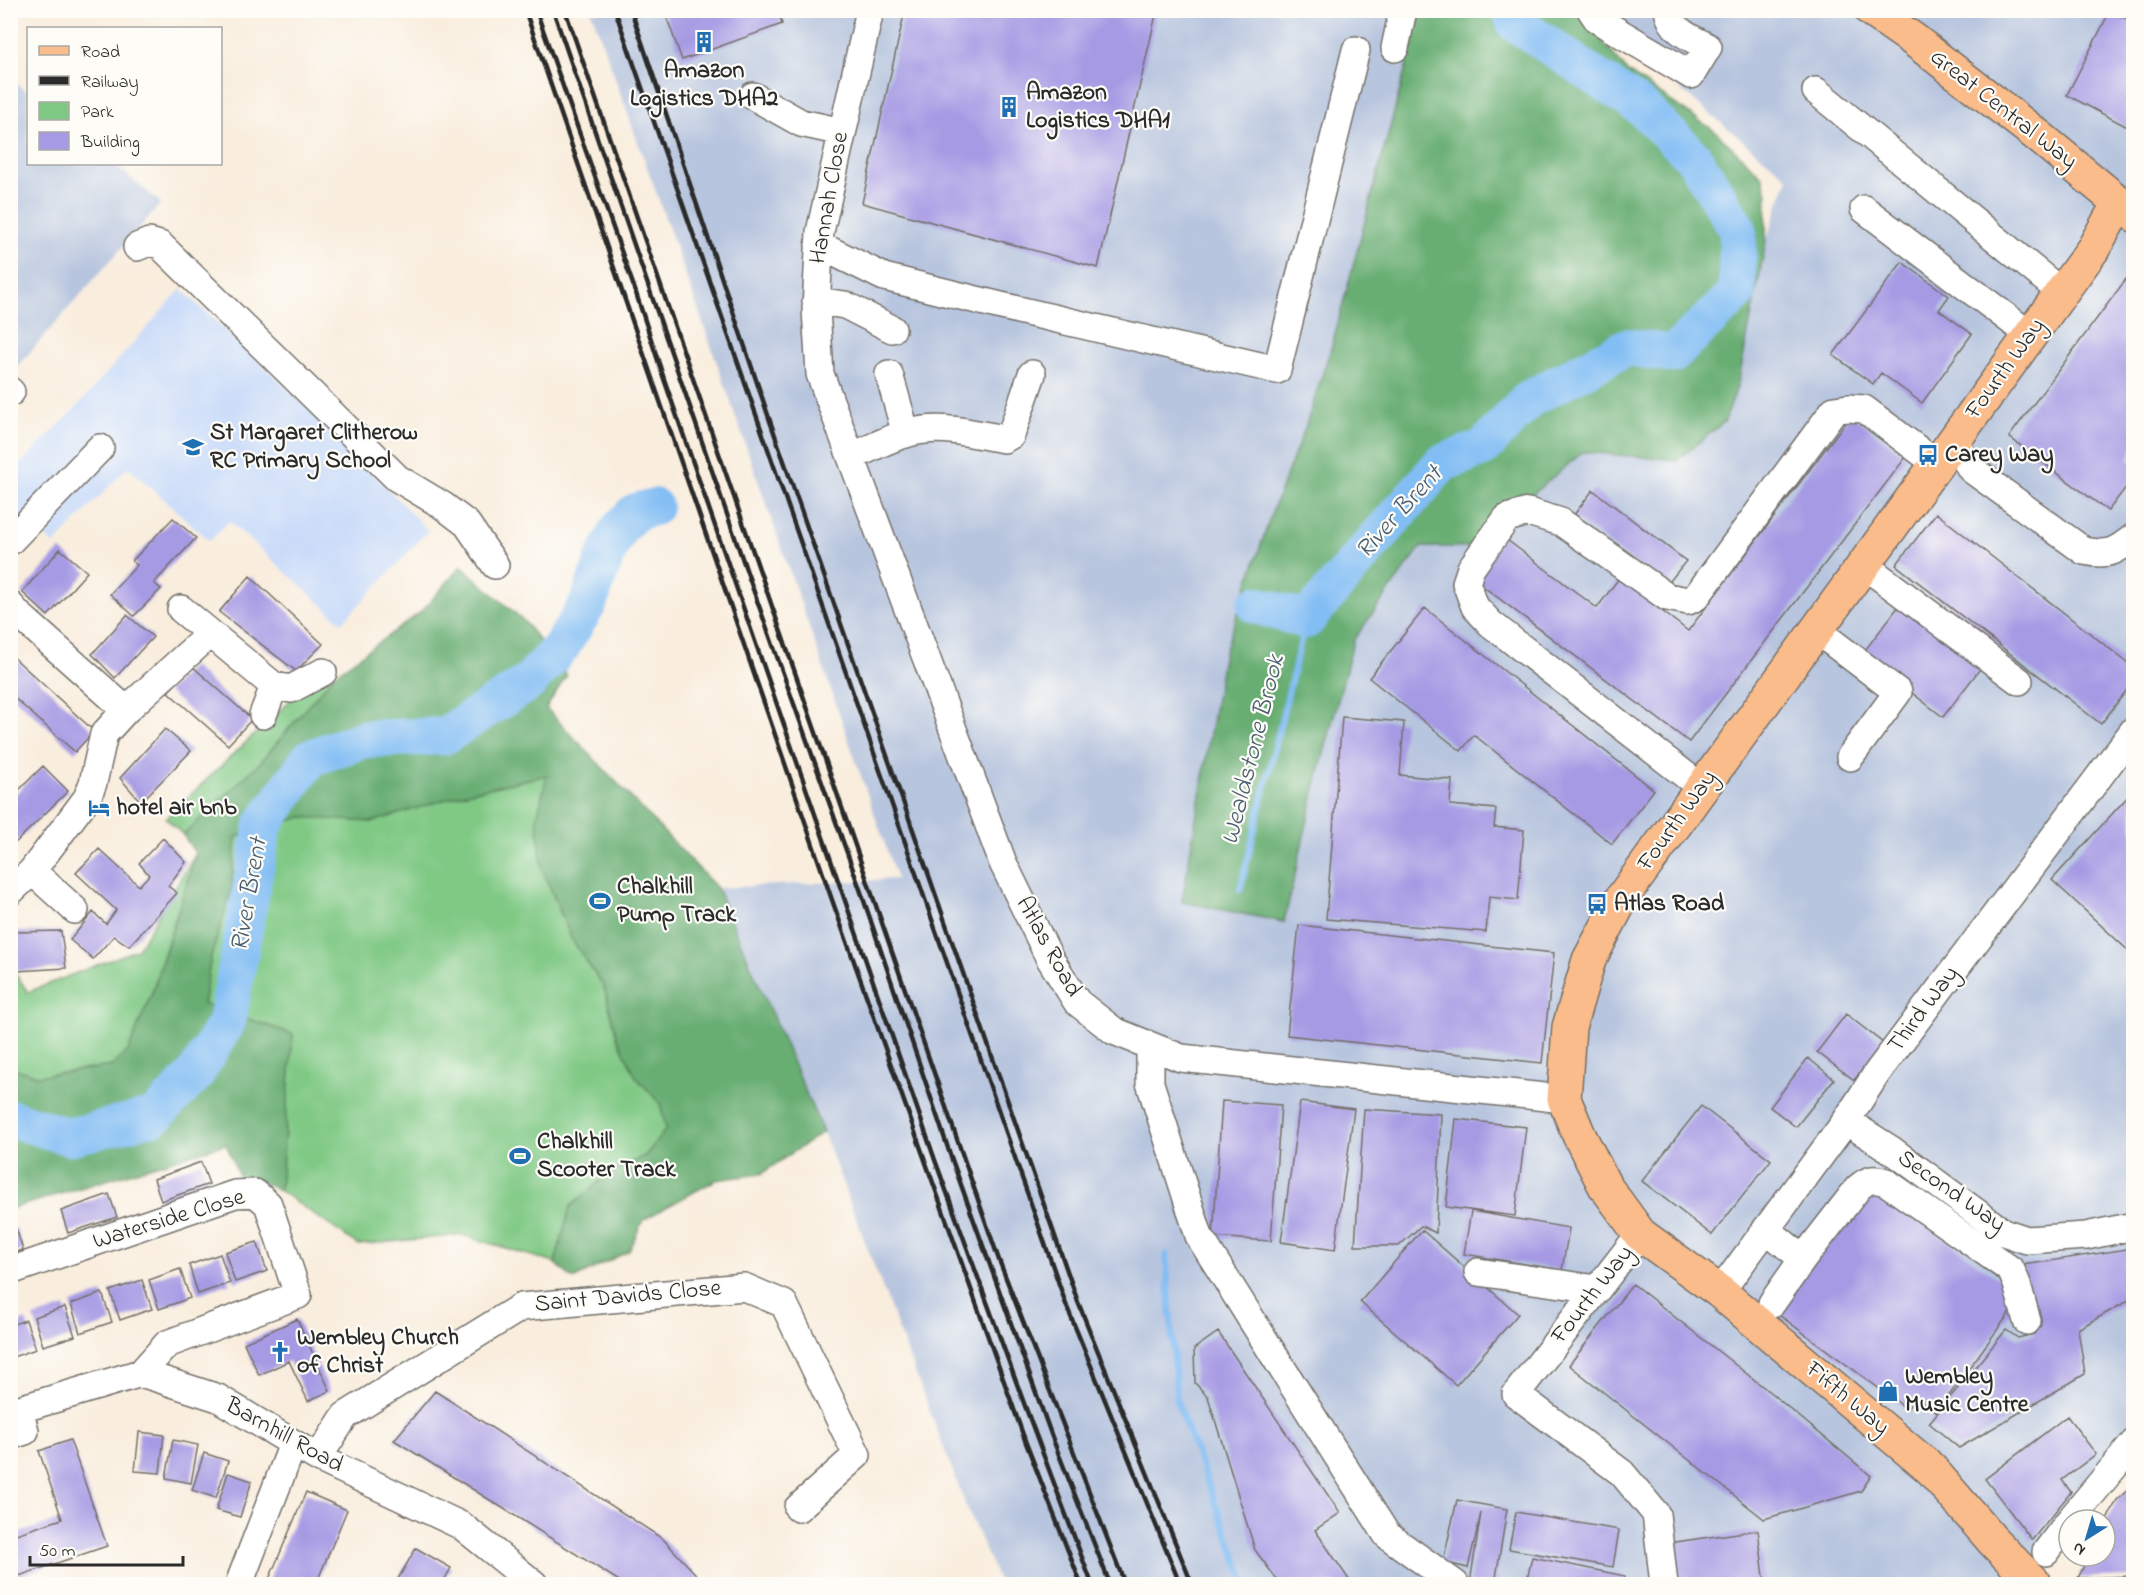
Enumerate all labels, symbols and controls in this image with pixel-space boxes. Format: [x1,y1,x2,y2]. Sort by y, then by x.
legend [27,27,222,165]
building icon: Amazon Logistics DHA2 [692,30,716,54]
text: Road [81,40,120,66]
street label: Great Central Way [1921,41,2084,180]
place label: Amazon Logistics DHA2 [630,54,778,118]
text: Railway [81,70,138,96]
place label: Amazon Logistics DHA1 [1026,76,1170,140]
building icon: Amazon Logistics DHA1 [997,95,1021,119]
text: Park [81,100,114,126]
street label: Hannah Close [801,129,859,267]
text: Building [80,130,140,157]
street label: Fourth Way [1957,311,2055,428]
place label: St Margaret Clitherow RC Primary School [210,416,418,480]
school or university icon: St Margaret Clitherow RC Primary School [181,435,205,459]
place label: Carey Way [1945,438,2054,474]
bus stop icon: Carey Way [1916,443,1940,467]
water label: River Brent [1347,456,1454,568]
water label: Wealdstone Brook [1212,649,1296,849]
street label: Fourth Way [1629,763,1727,880]
place label: hotel air bnb [116,791,237,826]
hotel icon: hotel air bnb [87,796,111,820]
water label: River Brent [221,833,279,955]
place label: Chalkhill Pump Track [617,870,737,933]
place label: Atlas Road [1614,887,1725,922]
sports icon: Chalkhill Pump Track [588,889,612,913]
street label: Atlas Road [1006,890,1090,1004]
bus stop icon: Atlas Road [1585,892,1609,916]
street label: Third Way [1880,959,1969,1062]
place label: Chalkhill Scooter Track [537,1125,676,1188]
street label: Second Way [1889,1142,2012,1243]
sports icon: Chalkhill Scooter Track [508,1144,532,1168]
street label: Waterside Close [89,1180,250,1260]
street label: Fourth Way [1542,1238,1644,1353]
street label: Saint Davids Close [533,1271,723,1323]
place label: Wembley Church of Christ [297,1321,459,1384]
church icon: Wembley Church of Christ [268,1340,292,1364]
street label: Fifth Way [1796,1353,1897,1445]
place label: Wembley Music Centre [1905,1360,2030,1423]
shop icon: Wembley Music Centre [1876,1379,1900,1403]
street label: Barnhill Road [218,1389,350,1483]
north arrow [2057,1508,2117,1568]
scale bar [30,1529,183,1567]
text: N [2067,1535,2091,1561]
text: 50 m [39,1539,76,1565]

